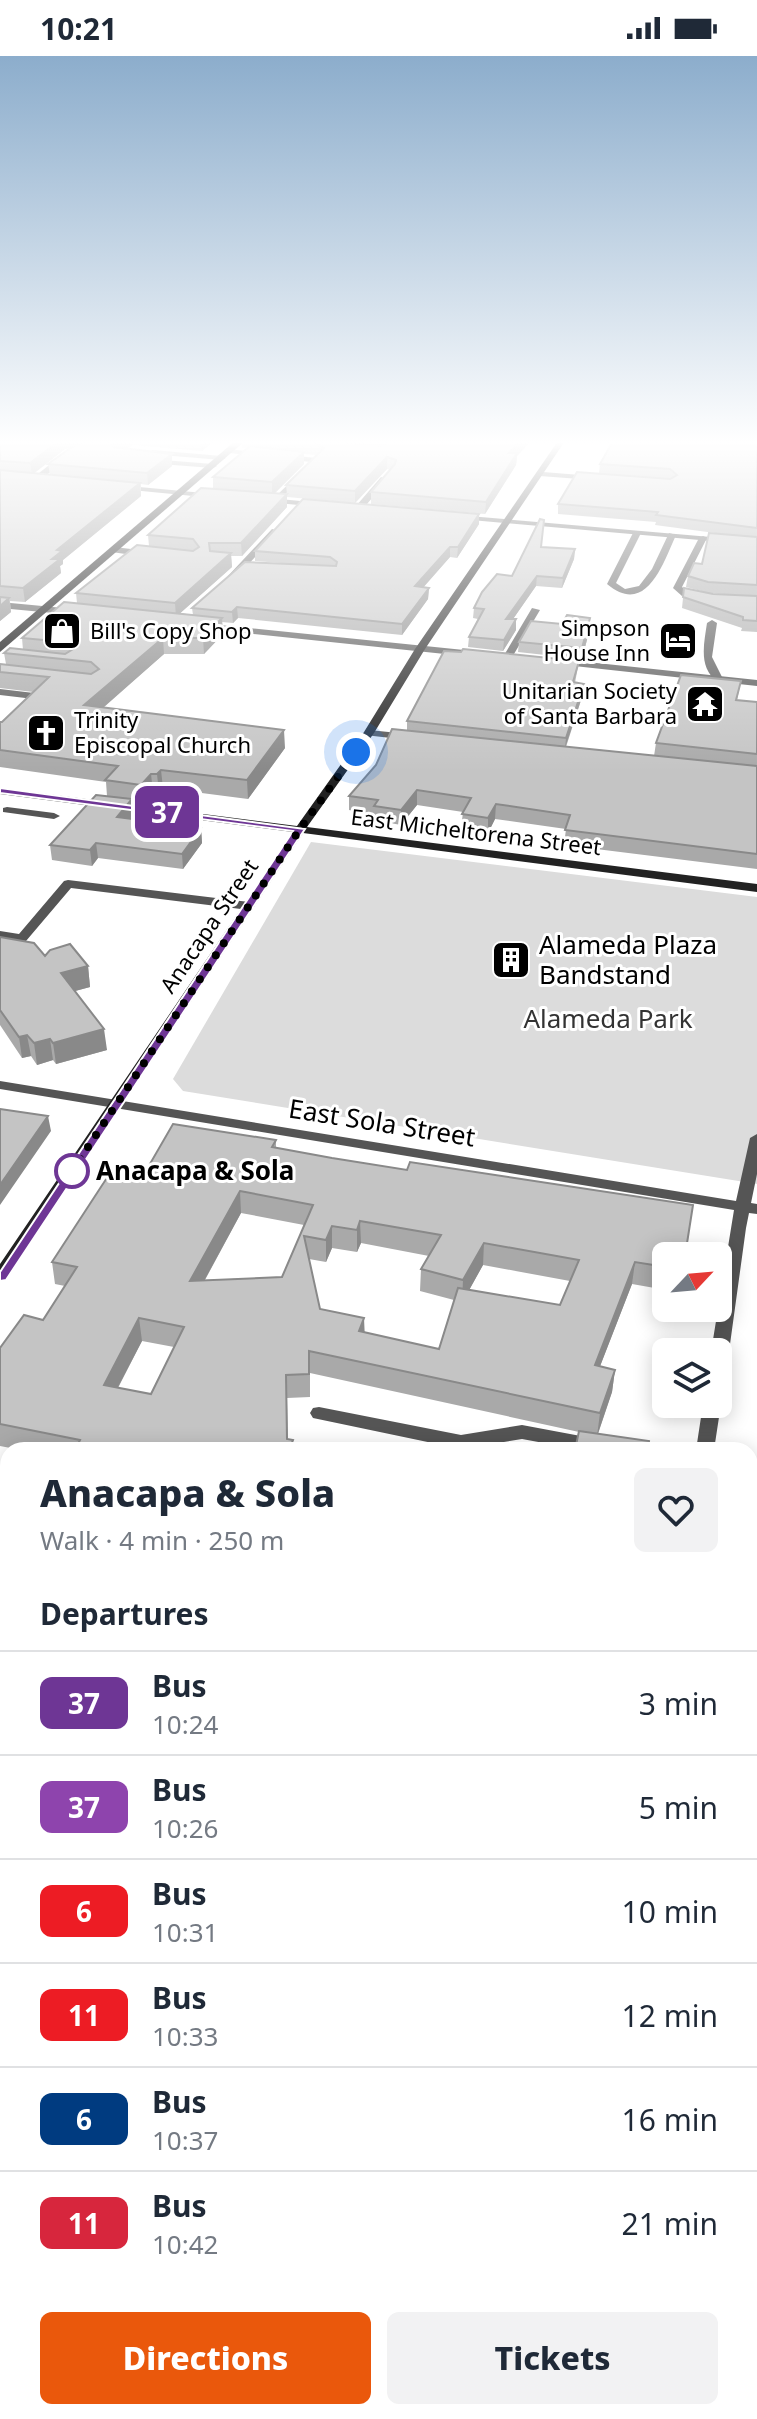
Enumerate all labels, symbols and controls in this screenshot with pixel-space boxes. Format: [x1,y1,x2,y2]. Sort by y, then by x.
text: 10:21 [40,8,117,49]
shop icon: Bill's Copy Shop [41,610,83,652]
place label: Simpson House Inn [543,612,650,667]
place label: Bill's Copy Shop [90,615,252,645]
hotel icon: Simpson House Inn [657,620,699,662]
place label: Unitarian Society of Santa Barbara [502,675,678,730]
temple icon: Unitarian Society of Santa Barbara [684,683,726,725]
place label: Trinity Episcopal Church [74,704,251,759]
church icon: Trinity Episcopal Church [25,712,67,754]
your location [336,732,376,772]
line badge: 37 [131,786,203,838]
text: 37 [151,793,183,831]
street label: East Micheltorena Street [349,801,603,861]
street label: Anacapa Street [152,852,264,998]
place label: Alameda Plaza Bandstand [539,926,717,992]
building icon: Alameda Plaza Bandstand [490,939,532,981]
park label: Alameda Park [523,1000,693,1036]
street label: East Sola Street [286,1090,478,1155]
place label: Anacapa & Sola [96,1152,294,1188]
marker: Anacapa & Sola [55,1154,89,1188]
north arrow [652,1242,732,1322]
map controls [652,1242,732,1418]
button: layers [652,1338,732,1418]
text: Anacapa & Sola [40,1466,335,1518]
button: heart [634,1468,718,1552]
text: Walk · 4 min · 250 m [40,1522,284,1558]
text: Departures [40,1593,209,1634]
text: Bus [152,1665,207,1706]
text: 3 min [639,1683,718,1724]
text: 37 [68,1684,100,1722]
text: 10:24 [152,1706,218,1742]
text: Bus [152,1769,207,1810]
text: 5 min [639,1787,718,1828]
text: 37 [68,1788,100,1826]
text: 10:26 [152,1810,218,1846]
text: Bus [152,1873,207,1914]
text: 10 min [622,1891,718,1932]
text: 6 [76,1892,92,1930]
text: 10:31 [152,1914,218,1950]
text: Bus [152,1977,207,2018]
text: 12 min [622,1995,718,2036]
text: 11 [68,1996,100,2034]
text: 10:33 [152,2018,218,2054]
text: Bus [152,2081,207,2122]
text: 16 min [622,2099,718,2140]
text: 6 [76,2100,92,2138]
text: 10:37 [152,2122,218,2158]
text: Bus [152,2185,207,2226]
text: 21 min [622,2203,718,2244]
text: 11 [68,2204,100,2242]
text: 10:42 [152,2226,218,2262]
button: Directions [40,2312,371,2404]
button: Tickets [387,2312,718,2404]

